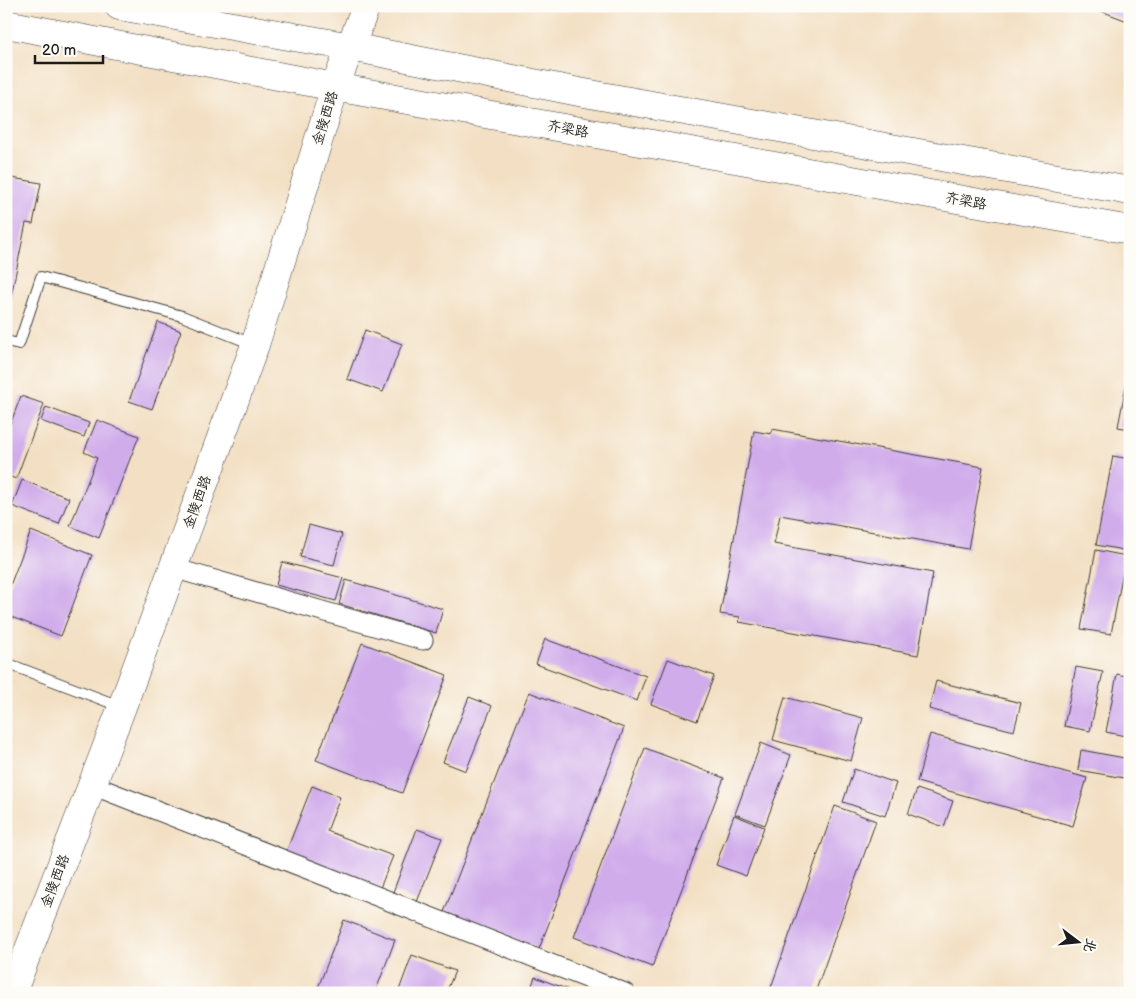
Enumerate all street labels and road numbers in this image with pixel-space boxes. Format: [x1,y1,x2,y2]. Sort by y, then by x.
street label: 金陵西路 [309,89,341,147]
street label: 齐梁路 [546,117,590,141]
street label: 齐梁路 [944,189,988,213]
street label: 金陵西路 [179,473,215,531]
street label: 金陵西路 [37,852,73,910]

